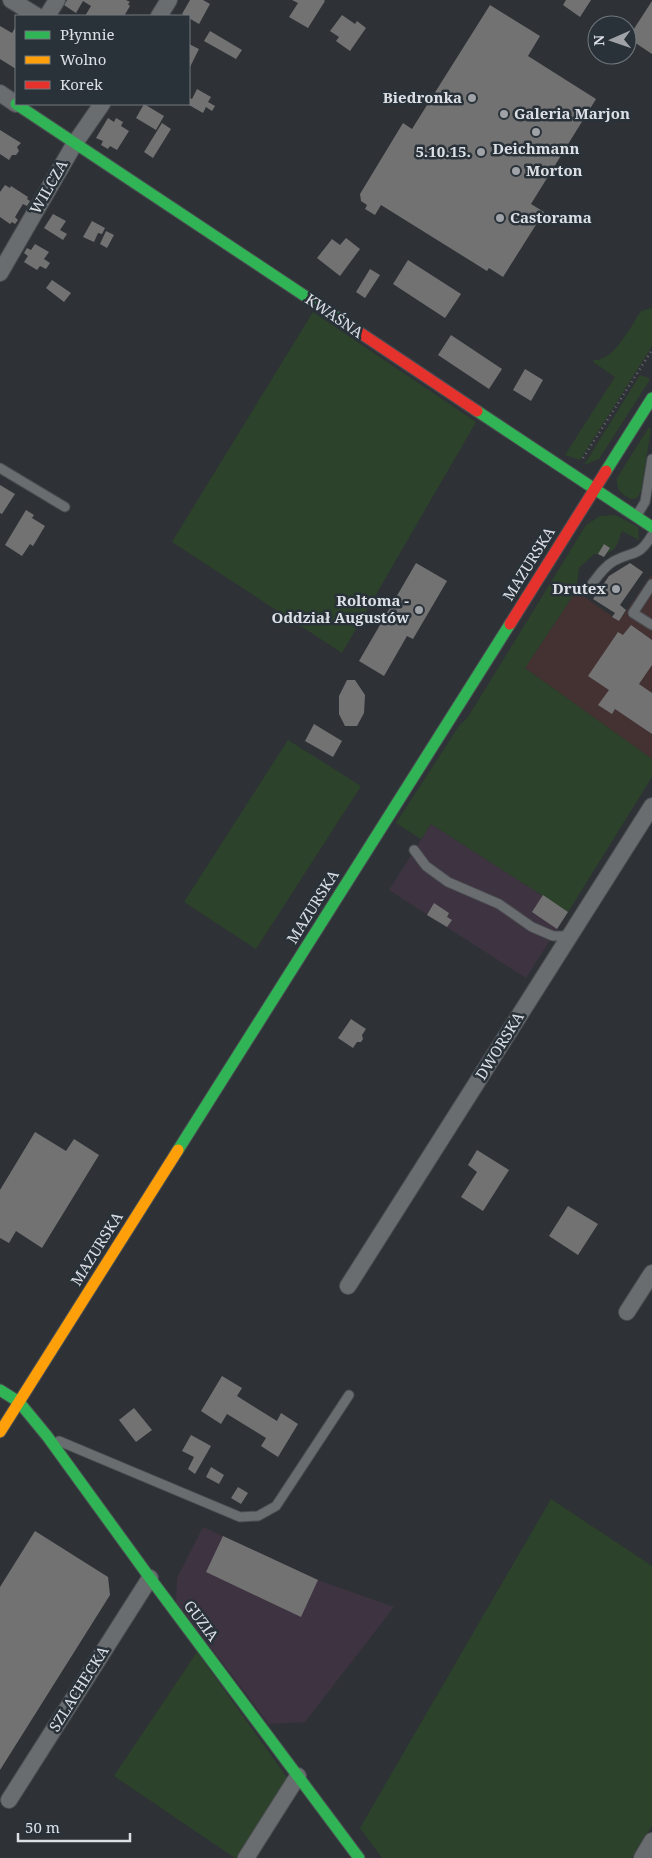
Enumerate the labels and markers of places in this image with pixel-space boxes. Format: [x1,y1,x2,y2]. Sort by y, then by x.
place label: Biedronka [383,87,462,107]
marker: Biedronka [466,92,478,104]
place label: Galeria Marjon [514,103,630,123]
marker: Galeria Marjon [498,108,510,120]
marker: Deichmann [530,126,542,138]
place label: Deichmann [492,138,580,158]
place label: 5.10.15. [415,141,471,161]
marker: 5.10.15. [475,146,487,158]
place label: Morton [526,160,583,180]
marker: Morton [510,165,522,177]
place label: Castorama [510,207,592,227]
marker: Castorama [494,212,506,224]
place label: Drutex [552,578,606,598]
marker: Drutex [610,583,622,595]
place label: Roltoma - Oddział Augustów [272,590,409,627]
marker: Roltoma - Oddział Augustów [413,604,425,616]

